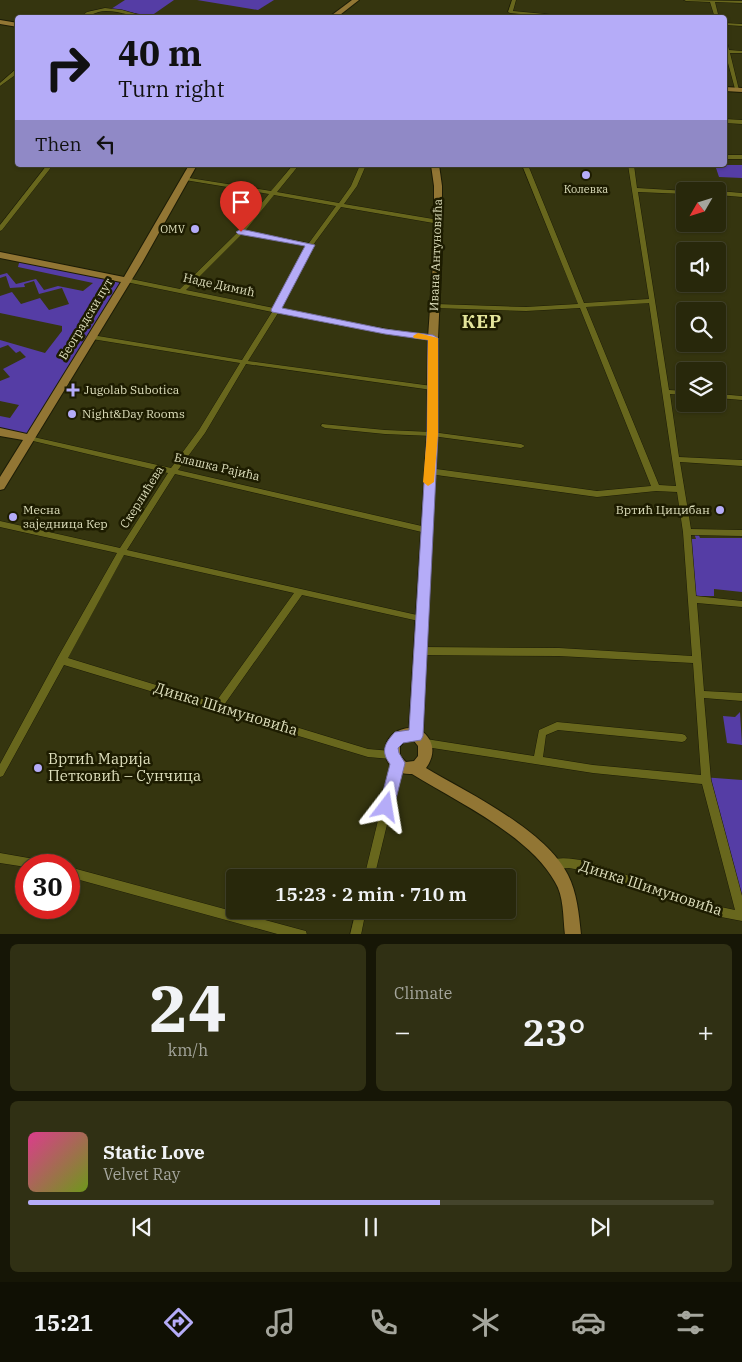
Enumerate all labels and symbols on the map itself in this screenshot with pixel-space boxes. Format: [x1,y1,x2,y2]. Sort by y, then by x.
marker: Колевка [580,169,592,181]
pin [220,181,262,232]
place label: Колевка [564,182,608,196]
north arrow [676,182,726,232]
street label: Ивана Антуновића [426,198,445,311]
place label: OMV [160,222,186,236]
marker: OMV [189,223,201,235]
street label: Наде Димић [182,270,257,300]
street label: Београдски пут [55,275,116,362]
district label: КЕР [462,310,502,333]
place label: Jugolab Subotica [84,382,180,397]
marker: Jugolab Subotica [66,383,80,397]
place label: Night&Day Rooms [82,406,185,421]
marker: Night&Day Rooms [66,408,78,420]
street label: Блашка Рајића [173,449,262,484]
street label: Скерлићева [116,462,167,531]
place label: Месна заједница Кер [23,502,108,531]
place label: Вртић Цицибан [616,502,710,517]
marker: Вртић Цицибан [714,504,726,516]
marker: Месна заједница Кер [7,511,19,523]
street label: Динка Шимуновића [152,678,300,739]
place label: Вртић Марија Петковић – Сунчица [48,749,201,785]
marker: Вртић Марија Петковић – Сунчица [32,762,44,774]
position arrow [359,780,411,832]
speed limit sign: 30 [15,854,80,919]
street label: Динка Шимуновића [577,855,725,920]

